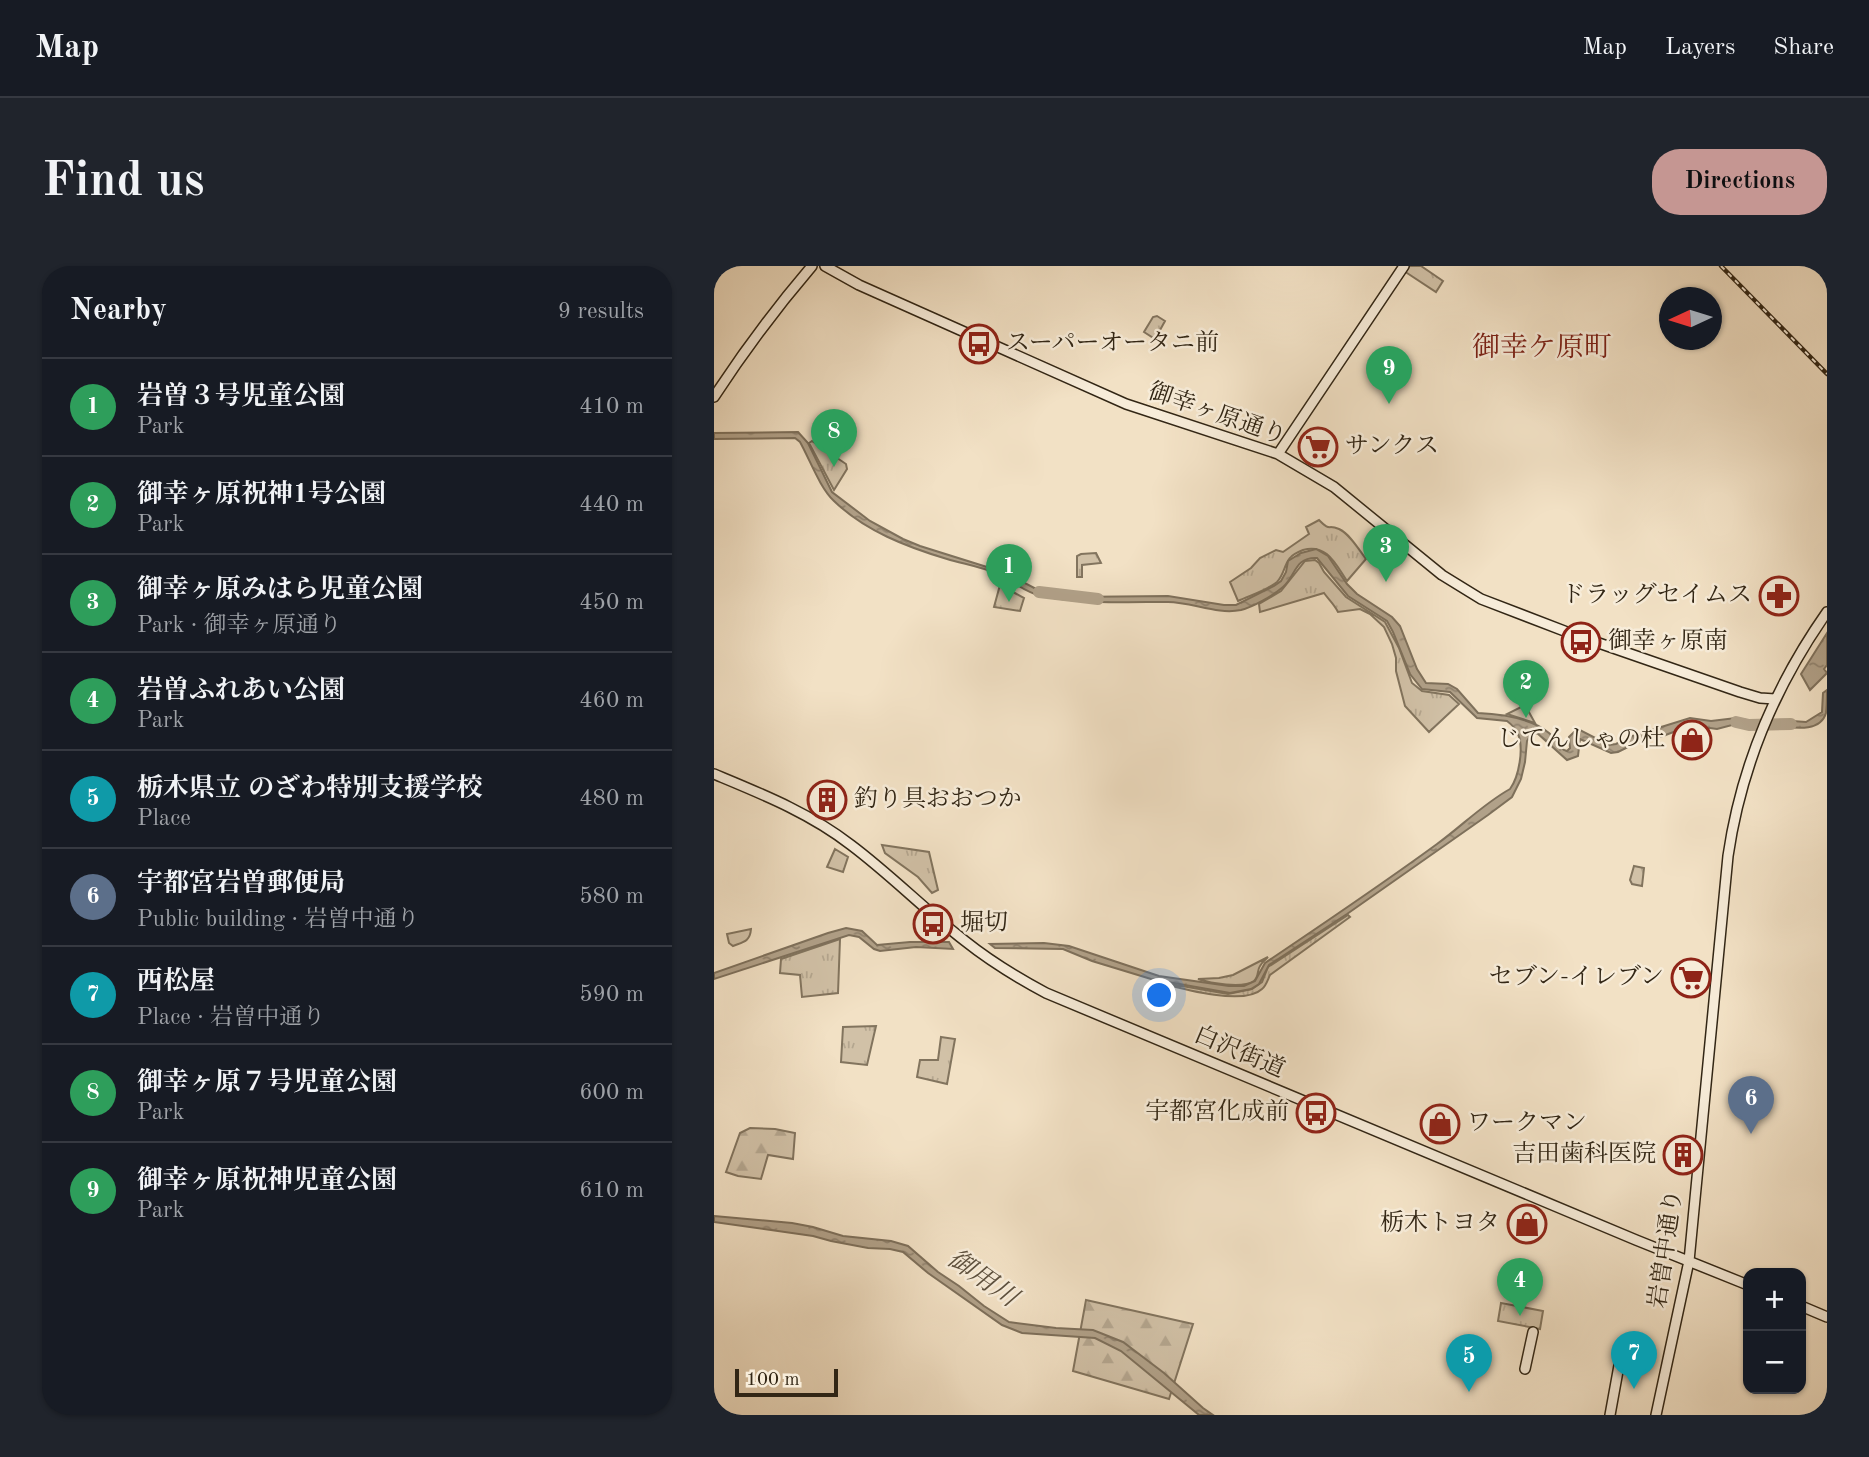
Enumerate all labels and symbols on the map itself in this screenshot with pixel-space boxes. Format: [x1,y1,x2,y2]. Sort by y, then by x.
north arrow [1659,287,1722,350]
bus stop icon: スーパーオータニ前 [958,323,1000,365]
place label: スーパーオータニ前 [1006,329,1219,356]
district label: 御幸ケ原町 [1472,332,1612,363]
pin: 9 [1366,346,1412,404]
street label: 御幸ヶ原通り [1145,377,1290,450]
pin: 8 [811,409,857,467]
supermarket icon: サンクス [1297,426,1339,468]
place label: サンクス [1345,434,1439,459]
pin: 3 [1363,524,1409,582]
pin: 1 [986,544,1032,602]
pharmacy icon: ドラッグセイムス [1758,575,1800,617]
place label: ドラッグセイムス [1561,582,1752,608]
bus stop icon: 御幸ヶ原南 [1560,621,1602,663]
place label: 御幸ヶ原南 [1608,627,1728,654]
pin: 2 [1503,660,1549,718]
shop icon: じてんしゃの杜 [1671,719,1713,761]
place label: じてんしゃの杜 [1497,725,1665,752]
building icon: 釣り具おおつか [806,779,848,821]
place label: 釣り具おおつか [854,785,1022,812]
bus stop icon: 堀切 [912,903,954,945]
place label: 堀切 [960,910,1008,936]
supermarket icon: セブン-イレブン [1670,957,1712,999]
place label: セブン-イレブン [1489,964,1664,990]
your location [1142,978,1176,1012]
street label: 白沢街道 [1190,1020,1289,1083]
pin: 6 [1728,1076,1774,1134]
bus stop icon: 宇都宮化成前 [1295,1092,1337,1134]
place label: 宇都宮化成前 [1145,1098,1289,1125]
shop icon: ワークマン [1419,1103,1461,1145]
place label: ワークマン [1467,1111,1587,1136]
building icon: 吉田歯科医院 [1662,1134,1704,1176]
place label: 吉田歯科医院 [1512,1140,1656,1167]
street label: 岩曽中通り [1644,1187,1687,1310]
shop icon: 栃木トヨタ [1506,1203,1548,1245]
place label: 栃木トヨタ [1380,1209,1500,1236]
water label: 御用川 [943,1244,1025,1314]
pin: 4 [1497,1258,1543,1316]
pin: 7 [1611,1331,1657,1389]
pin: 5 [1446,1334,1492,1392]
scale bar [735,1366,838,1398]

